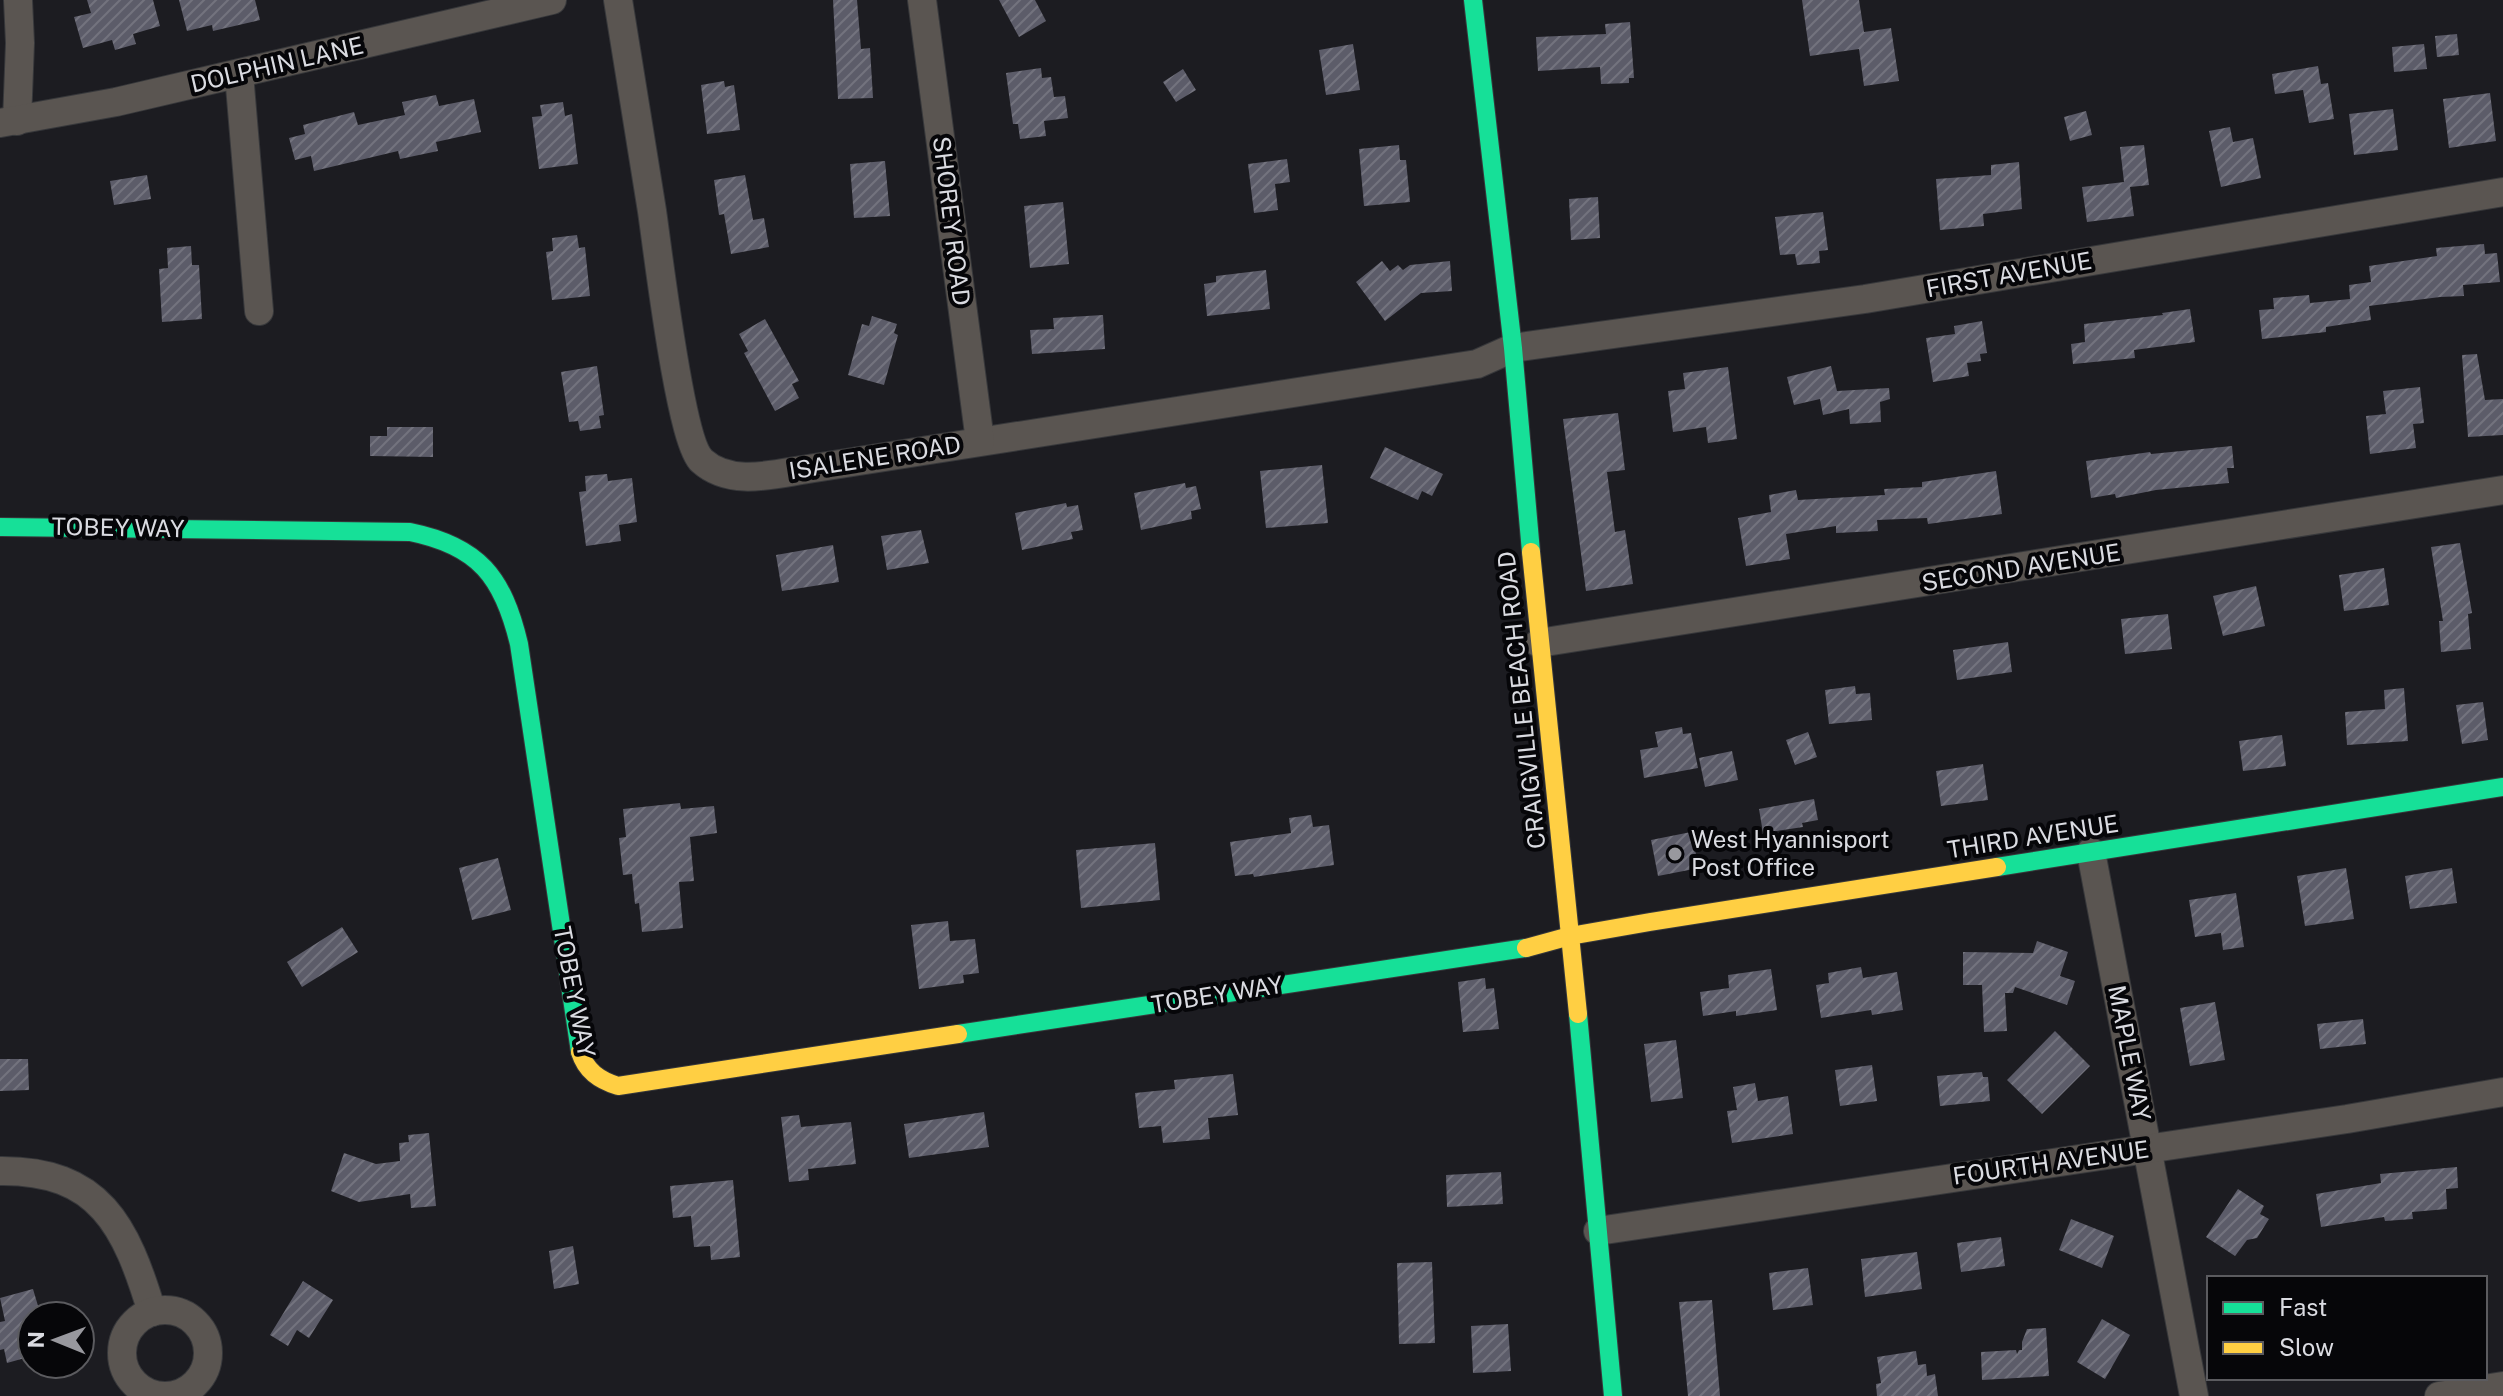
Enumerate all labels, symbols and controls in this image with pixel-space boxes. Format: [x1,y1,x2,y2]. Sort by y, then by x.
street label: DOLPHIN LANE [188,31,366,98]
street label: SHOREY ROAD [928,135,976,307]
street label: FIRST AVENUE [1924,246,2094,302]
street label: ISALENE ROAD [787,430,963,484]
street label: TOBEY WAY [51,512,185,542]
street label: SECOND AVENUE [1920,537,2122,597]
street label: CRAIGVILLE BEACH ROAD [1491,550,1551,850]
street label: THIRD AVENUE [1945,809,2121,863]
place label: West Hyannisport Post Office [1691,825,1890,881]
marker: West Hyannisport Post Office [1666,845,1684,863]
street label: TOBEY WAY [549,924,601,1060]
street label: TOBEY WAY [1149,970,1285,1018]
street label: MAPLE WAY [2103,983,2157,1123]
street label: FOURTH AVENUE [1951,1134,2151,1190]
legend [2207,1276,2487,1380]
text: Fast [2279,1293,2327,1321]
north arrow [16,1300,96,1380]
text: N [23,1331,49,1348]
text: Slow [2279,1333,2334,1361]

